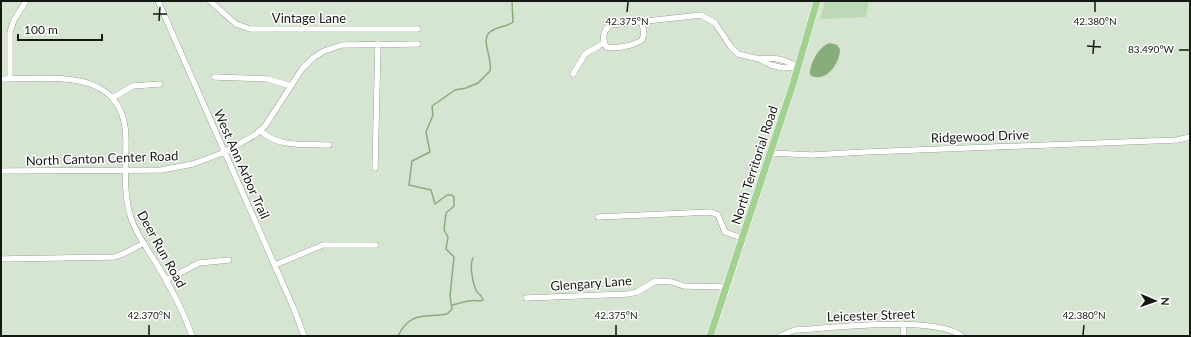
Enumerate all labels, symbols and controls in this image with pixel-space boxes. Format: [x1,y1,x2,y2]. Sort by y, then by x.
street label: Vintage Lane [272,10,346,26]
text: 42.375°N [605,15,649,27]
text: 42.380°N [1073,15,1117,27]
scale bar [18,16,102,42]
text: 100 m [24,22,58,37]
text: 83.490°W [1128,43,1175,55]
street label: North Territorial Road [727,104,781,226]
street label: West Ann Arbor Trail [211,107,273,221]
street label: Ridgewood Drive [931,126,1030,146]
street label: North Canton Center Road [25,147,179,169]
street label: Deer Run Road [134,208,190,290]
street label: Glengary Lane [550,272,632,294]
north arrow [1135,281,1175,321]
text: N [1159,297,1172,306]
street label: Leicester Street [827,305,916,325]
text: 42.370°N [127,309,171,321]
text: 42.375°N [594,309,638,321]
text: 42.380°N [1062,309,1106,321]

